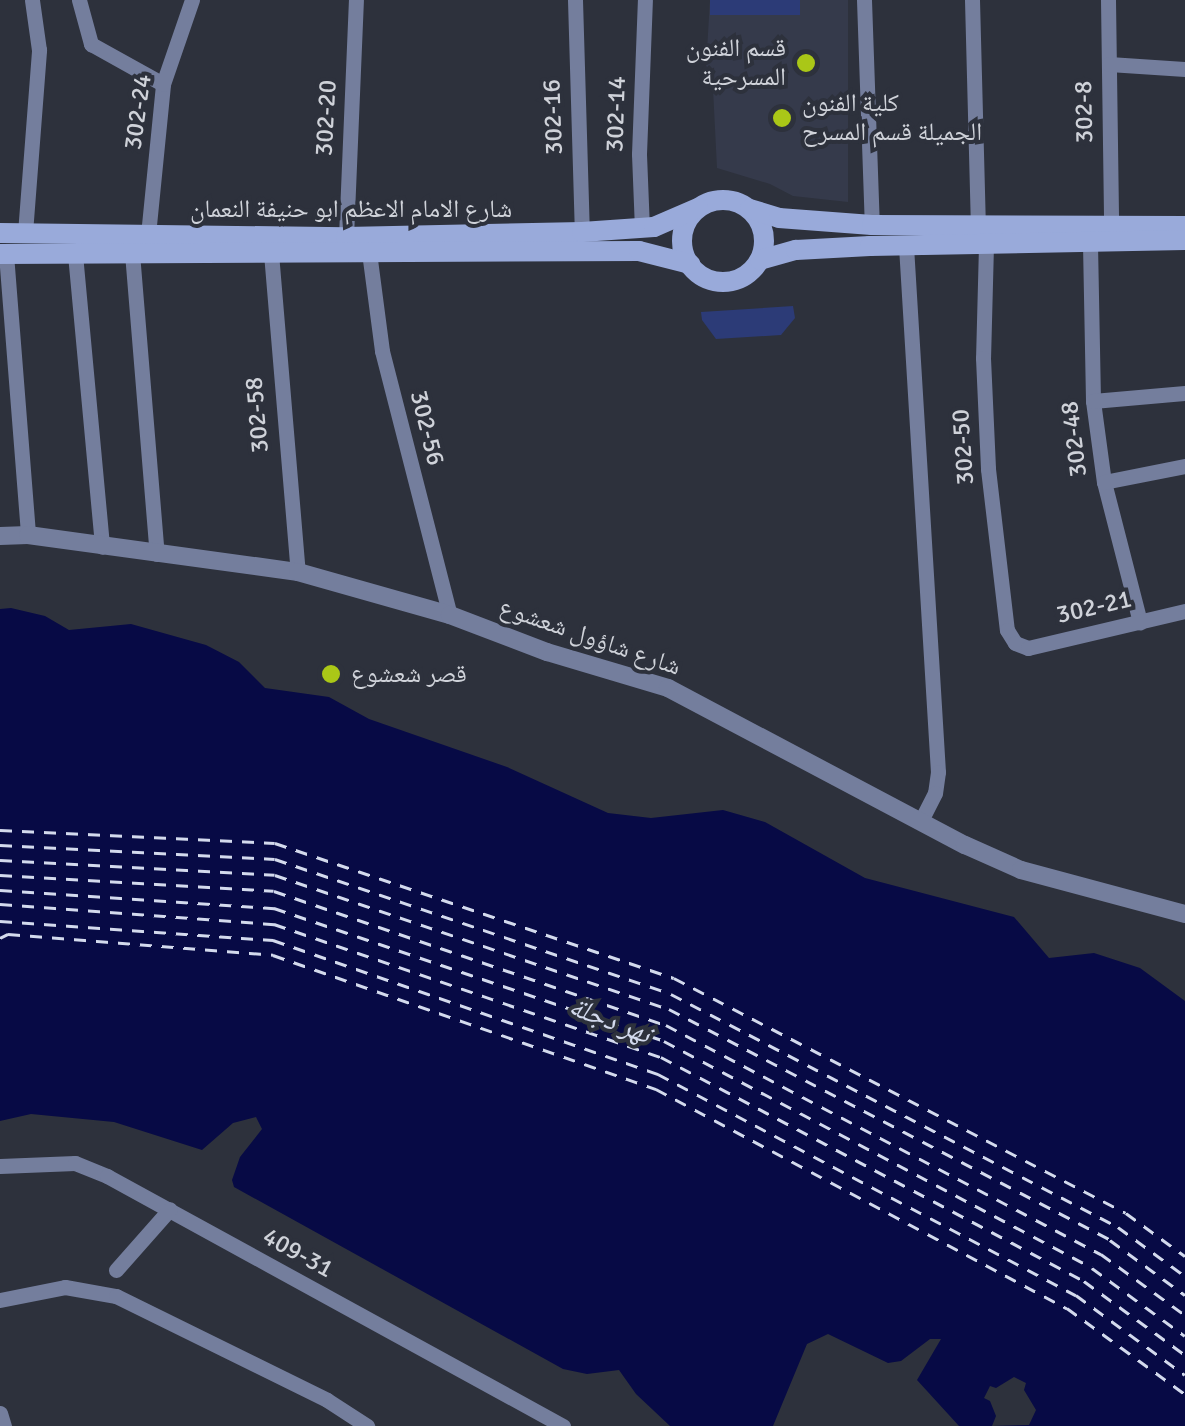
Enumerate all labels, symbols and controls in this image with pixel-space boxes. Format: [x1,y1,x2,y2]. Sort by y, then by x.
place label: قسم الفنون المسرحية [686,34,786,93]
marker: قسم الفنون المسرحية [795,52,817,74]
street label: 302-24 [118,72,158,152]
street label: 302-14 [600,75,632,153]
street label: 302-16 [537,78,569,156]
street label: 302-20 [309,79,343,157]
street label: 302-8 [1068,80,1100,144]
place label: كلية الفنون الجميلة قسم المسرح [802,89,982,148]
marker: كلية الفنون الجميلة قسم المسرح [771,107,793,129]
street label: شارع الامام الاعظم ابو حنيفة النعمان [190,194,512,224]
street label: 302-58 [239,376,275,454]
street label: 302-56 [403,387,451,469]
street label: 302-48 [1054,399,1094,479]
street label: 302-50 [945,408,981,486]
street label: 302-21 [1053,584,1135,630]
street label: شارع شاؤول شعشوع [495,592,685,682]
place label: قصر شعشوع [351,659,467,689]
marker: قصر شعشوع [320,663,342,685]
water label: نهر دجلة [564,989,656,1051]
street label: 409-31 [257,1221,339,1285]

